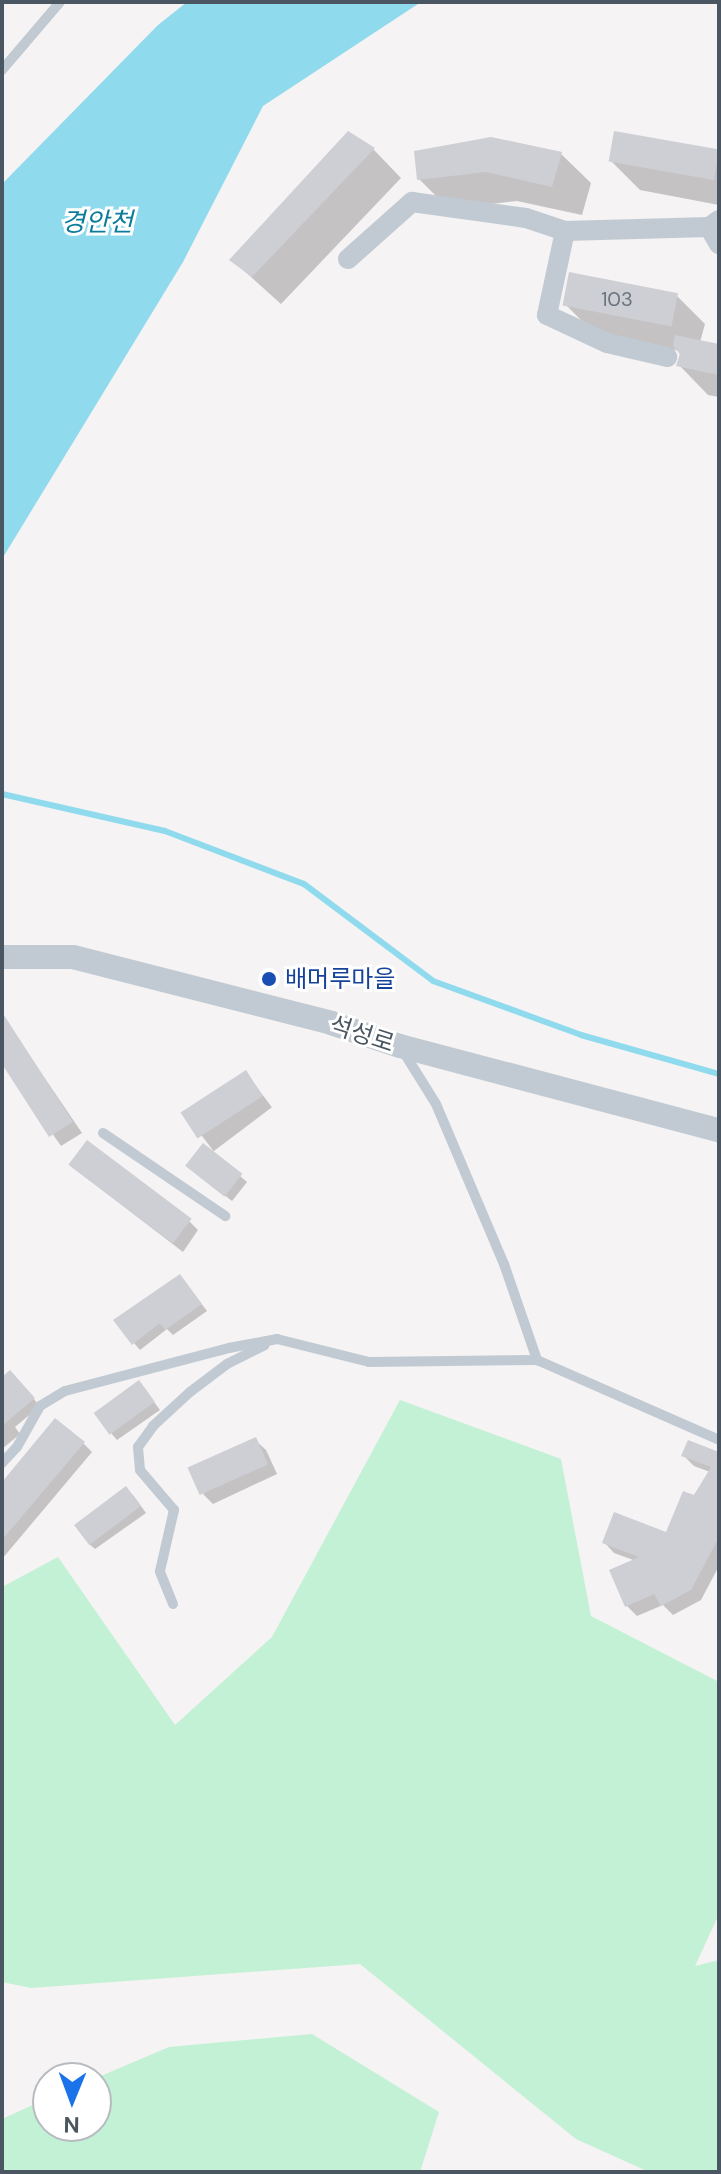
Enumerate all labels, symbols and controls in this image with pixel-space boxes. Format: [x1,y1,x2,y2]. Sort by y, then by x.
water label: 경안천 [61,207,133,239]
house number: 103 [601,287,633,311]
place label: 배머루마을 [285,965,395,993]
marker: 배머루마을 [260,970,278,988]
street label: 석성로 [326,1010,398,1058]
north arrow [32,2062,112,2142]
text: N [63,2110,80,2139]

